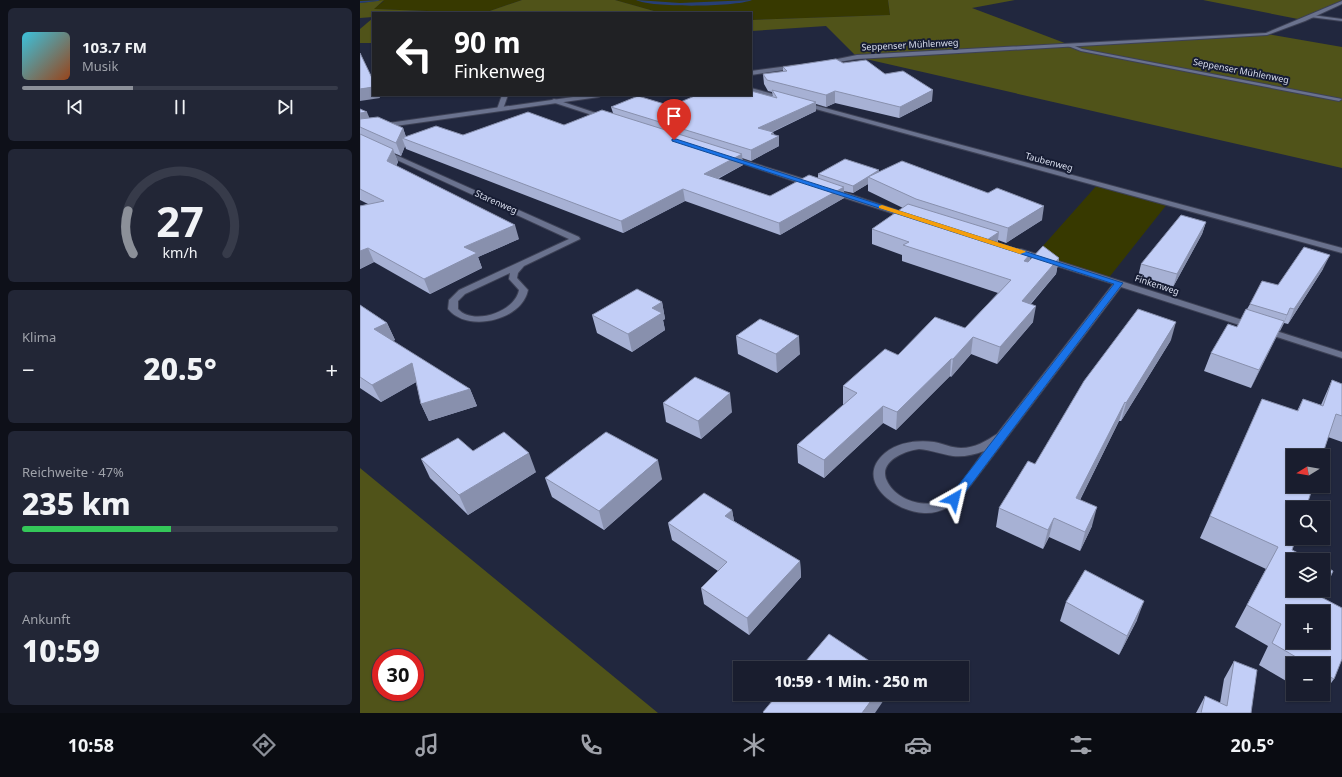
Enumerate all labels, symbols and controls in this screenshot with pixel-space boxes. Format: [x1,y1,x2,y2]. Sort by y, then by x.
text: 90 m [454,23,521,61]
icon: left [388,28,440,80]
street label: Seppenser Mühlenweg [861,35,959,54]
text: 103.7 FM [82,37,147,57]
street label: Seppenser Mühlenweg [1192,55,1290,86]
text: Musik [82,57,118,75]
text: Finkenweg [454,59,545,83]
icon: previous [64,96,86,118]
icon: pause [169,96,191,118]
icon: next [274,96,296,118]
pin [657,99,691,140]
icon: arrive [663,105,685,127]
street label: Taubenweg [1024,149,1074,174]
street label: Starenweg [473,186,519,217]
text: 27 [156,192,204,248]
text: km/h [162,242,198,261]
street label: Finkenweg [1133,271,1181,298]
text: Klima [22,328,56,346]
text: 20.5° [143,348,217,389]
text: − [22,354,35,384]
text: + [325,354,338,384]
north arrow [1286,449,1330,493]
map controls [1286,449,1330,701]
text: Reichweite · 47% [22,463,124,481]
position arrow [933,478,975,520]
text: 235 km [22,483,131,524]
button: search [1286,501,1330,545]
button: layers [1286,553,1330,597]
button: + [1286,605,1330,649]
text: Ankunft [22,610,71,628]
text: 10:59 [22,630,100,671]
speed limit sign: 30 [372,649,424,701]
button: − [1286,657,1330,701]
text: 10:59 · 1 Min. · 250 m [774,671,928,691]
icon: directions [250,731,278,759]
icon: music [413,731,441,759]
icon: phone [577,731,605,759]
icon: climate [740,731,768,759]
icon: car [904,731,932,759]
icon: filters [1067,731,1095,759]
text: 10:58 [68,733,114,757]
text: 20.5° [1231,733,1274,757]

